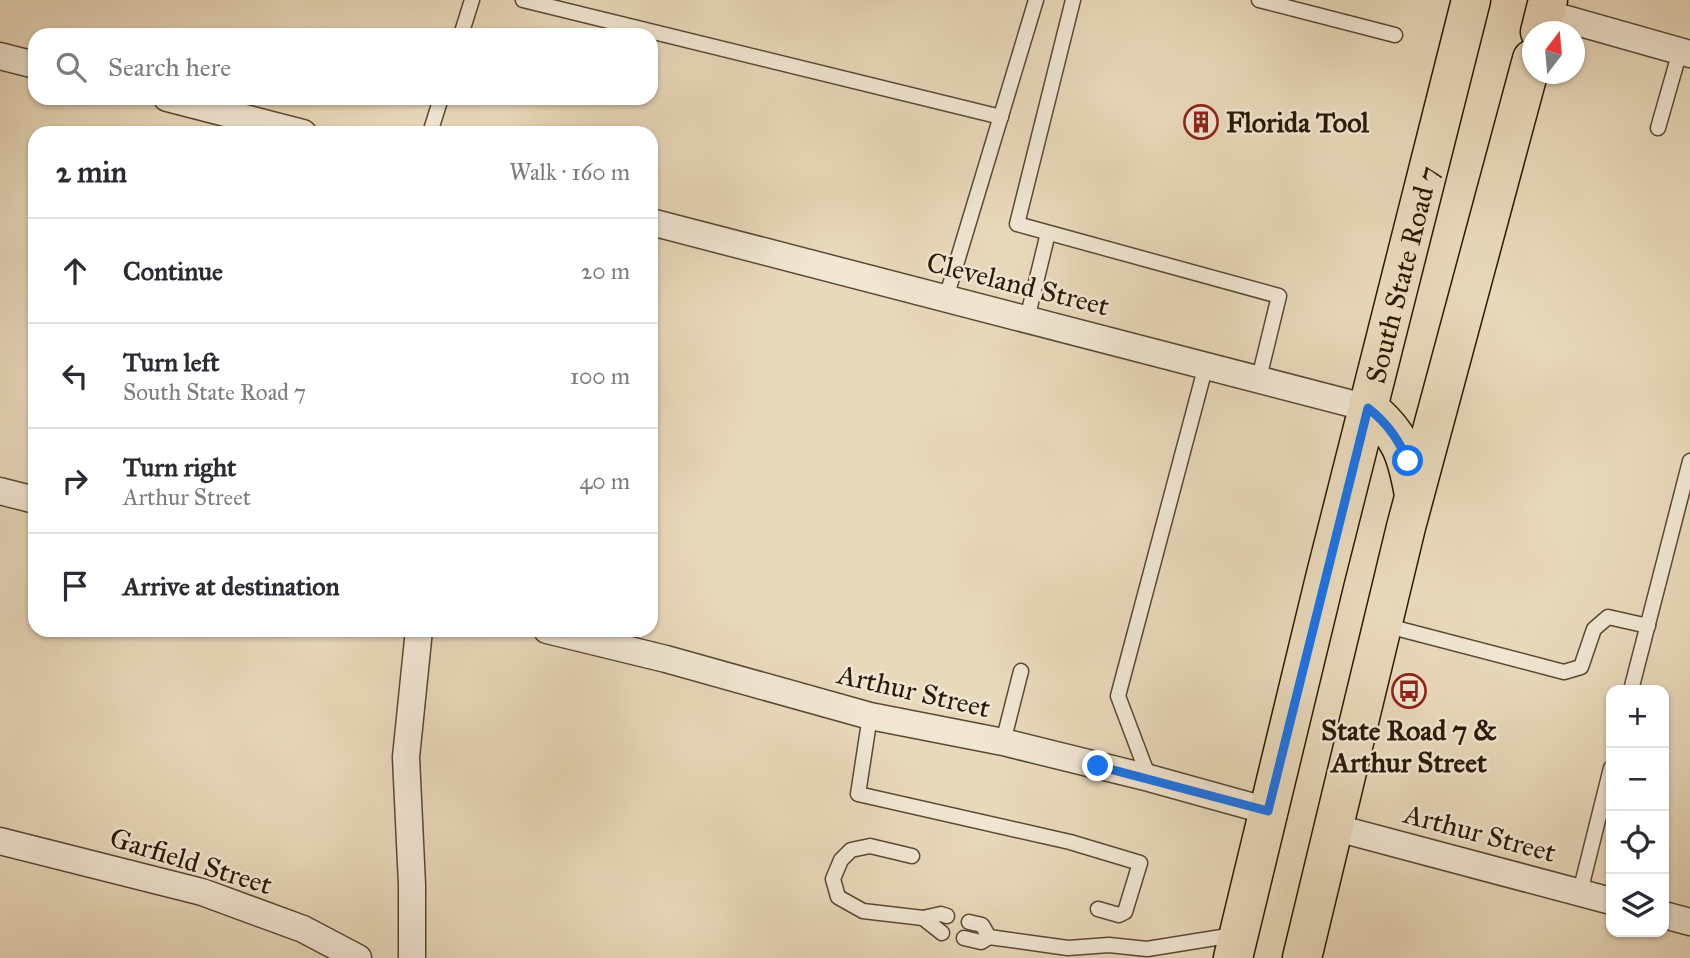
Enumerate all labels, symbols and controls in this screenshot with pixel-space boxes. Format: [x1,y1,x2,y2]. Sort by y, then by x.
north arrow [1522,21,1585,84]
search box [28,28,658,105]
icon: search [52,48,90,86]
text: Search here [108,51,231,83]
building icon: Florida Tool [1182,103,1220,141]
place label: Florida Tool [1226,105,1369,140]
text: 2 min [56,154,127,190]
text: Walk · 160 m [509,158,630,186]
street label: South State Road 7 [1357,162,1446,387]
street label: Cleveland Street [923,244,1113,324]
icon: ahead [56,252,94,290]
text: Continue [123,255,223,287]
text: 20 m [581,257,630,285]
text: Turn left [123,346,219,378]
icon: left [56,357,94,395]
text: 100 m [570,362,630,390]
text: South State Road 7 [123,378,306,406]
route start [1392,445,1423,476]
text: Turn right [123,451,236,483]
icon: right [56,462,94,500]
text: 40 m [580,467,630,495]
text: Arthur Street [123,483,251,511]
icon: arrive [56,567,94,605]
text: Arrive at destination [123,570,340,602]
street label: Arthur Street [833,656,994,726]
bus stop icon: State Road 7 & Arthur Street [1390,672,1428,710]
map controls [1606,685,1669,937]
button: + [1606,685,1669,748]
place label: State Road 7 & Arthur Street [1321,713,1497,780]
button: − [1606,748,1669,811]
route end [1082,750,1113,781]
street label: Arthur Street [1399,796,1560,870]
button: locate [1606,811,1669,874]
street label: Garfield Street [106,820,276,902]
button: layers [1606,874,1669,937]

